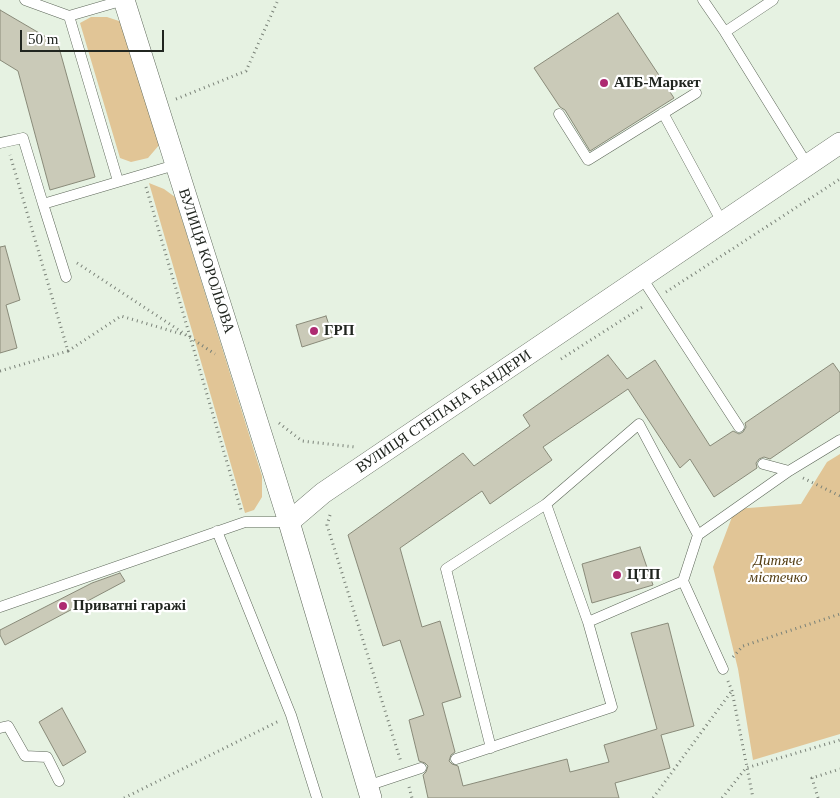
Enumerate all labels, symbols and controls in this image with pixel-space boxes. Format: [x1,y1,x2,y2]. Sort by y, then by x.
scale bar [22,20,166,52]
text: 50 m [28,31,58,47]
place label: АТБ-Маркет [614,74,701,92]
marker: АТБ-Маркет [598,77,610,89]
street label: ВУЛИЦЯ КОРОЛЬОВА [174,186,238,336]
place label: ГРП [324,322,354,340]
marker: ГРП [308,325,320,337]
street label: ВУЛИЦЯ СТЕПАНА БАНДЕРИ [353,347,535,477]
park label: Дитяче містечко [749,552,807,587]
place label: ЦТП [627,566,660,584]
marker: ЦТП [611,569,623,581]
place label: Приватні гаражі [73,597,186,615]
marker: Приватні гаражі [57,600,69,612]

